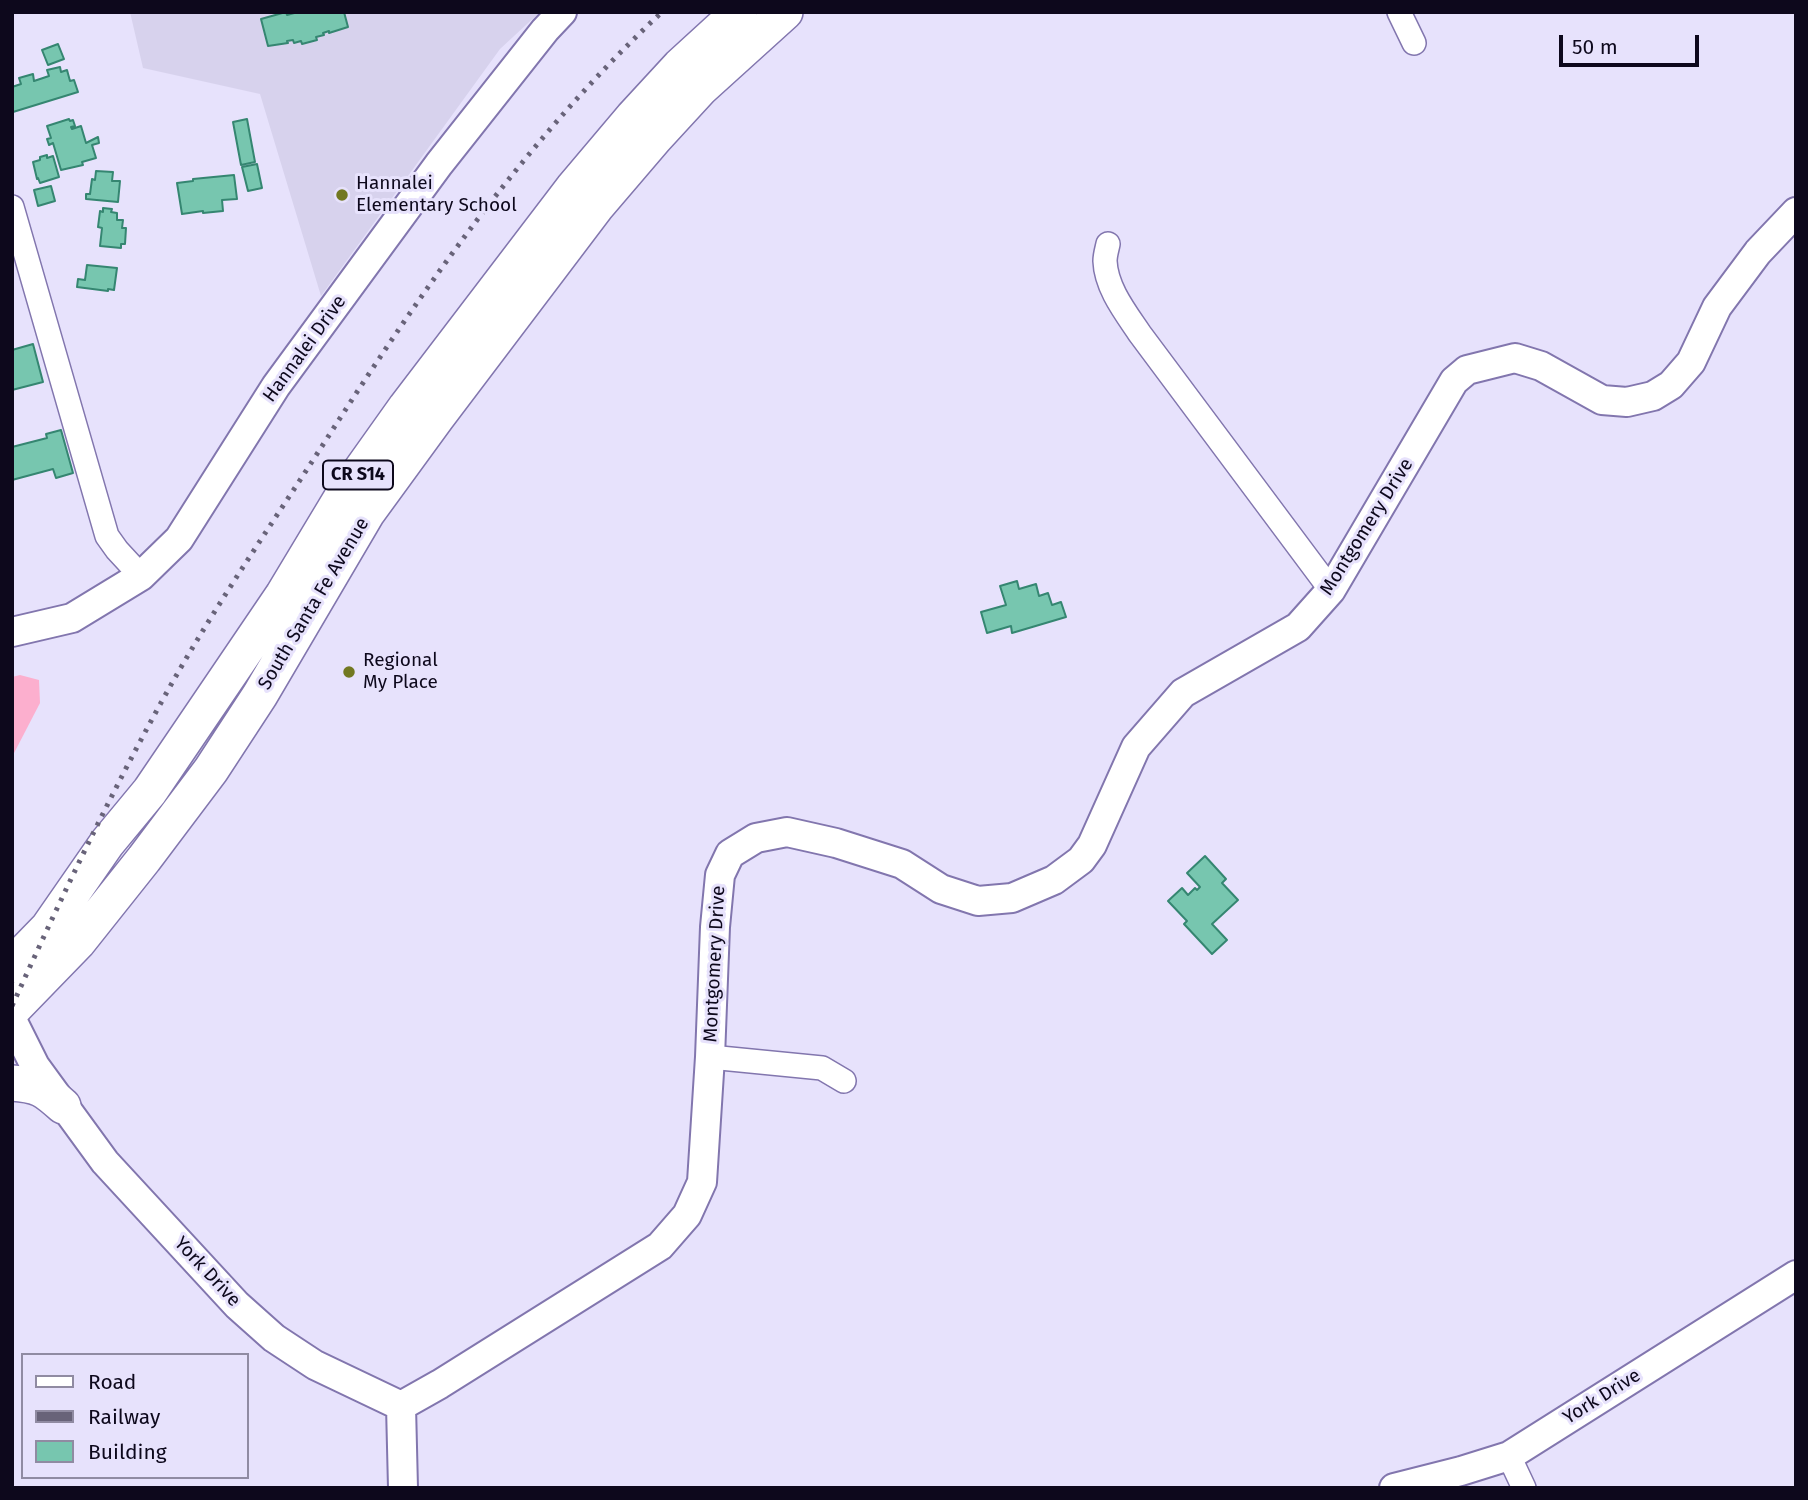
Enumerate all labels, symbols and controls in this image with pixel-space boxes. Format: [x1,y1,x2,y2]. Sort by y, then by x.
scale bar [1563,21,1703,65]
text: 50 m [1572,34,1618,60]
place label: Hannalei Elementary School [356,173,517,217]
marker: Hannalei Elementary School [334,187,350,203]
street label: Hannalei Drive [259,291,351,407]
street label: Montgomery Drive [1316,454,1418,600]
road number: CR S14 [323,461,393,490]
street label: South Santa Fe Avenue [254,514,374,694]
place label: Regional My Place [363,650,438,694]
marker: Regional My Place [341,664,357,680]
street label: Montgomery Drive [700,885,730,1043]
street label: York Drive [169,1232,245,1312]
legend [21,1353,248,1479]
street label: York Drive [1559,1364,1645,1430]
text: Road [88,1369,136,1395]
text: Railway [88,1404,160,1430]
text: Building [88,1439,167,1465]

